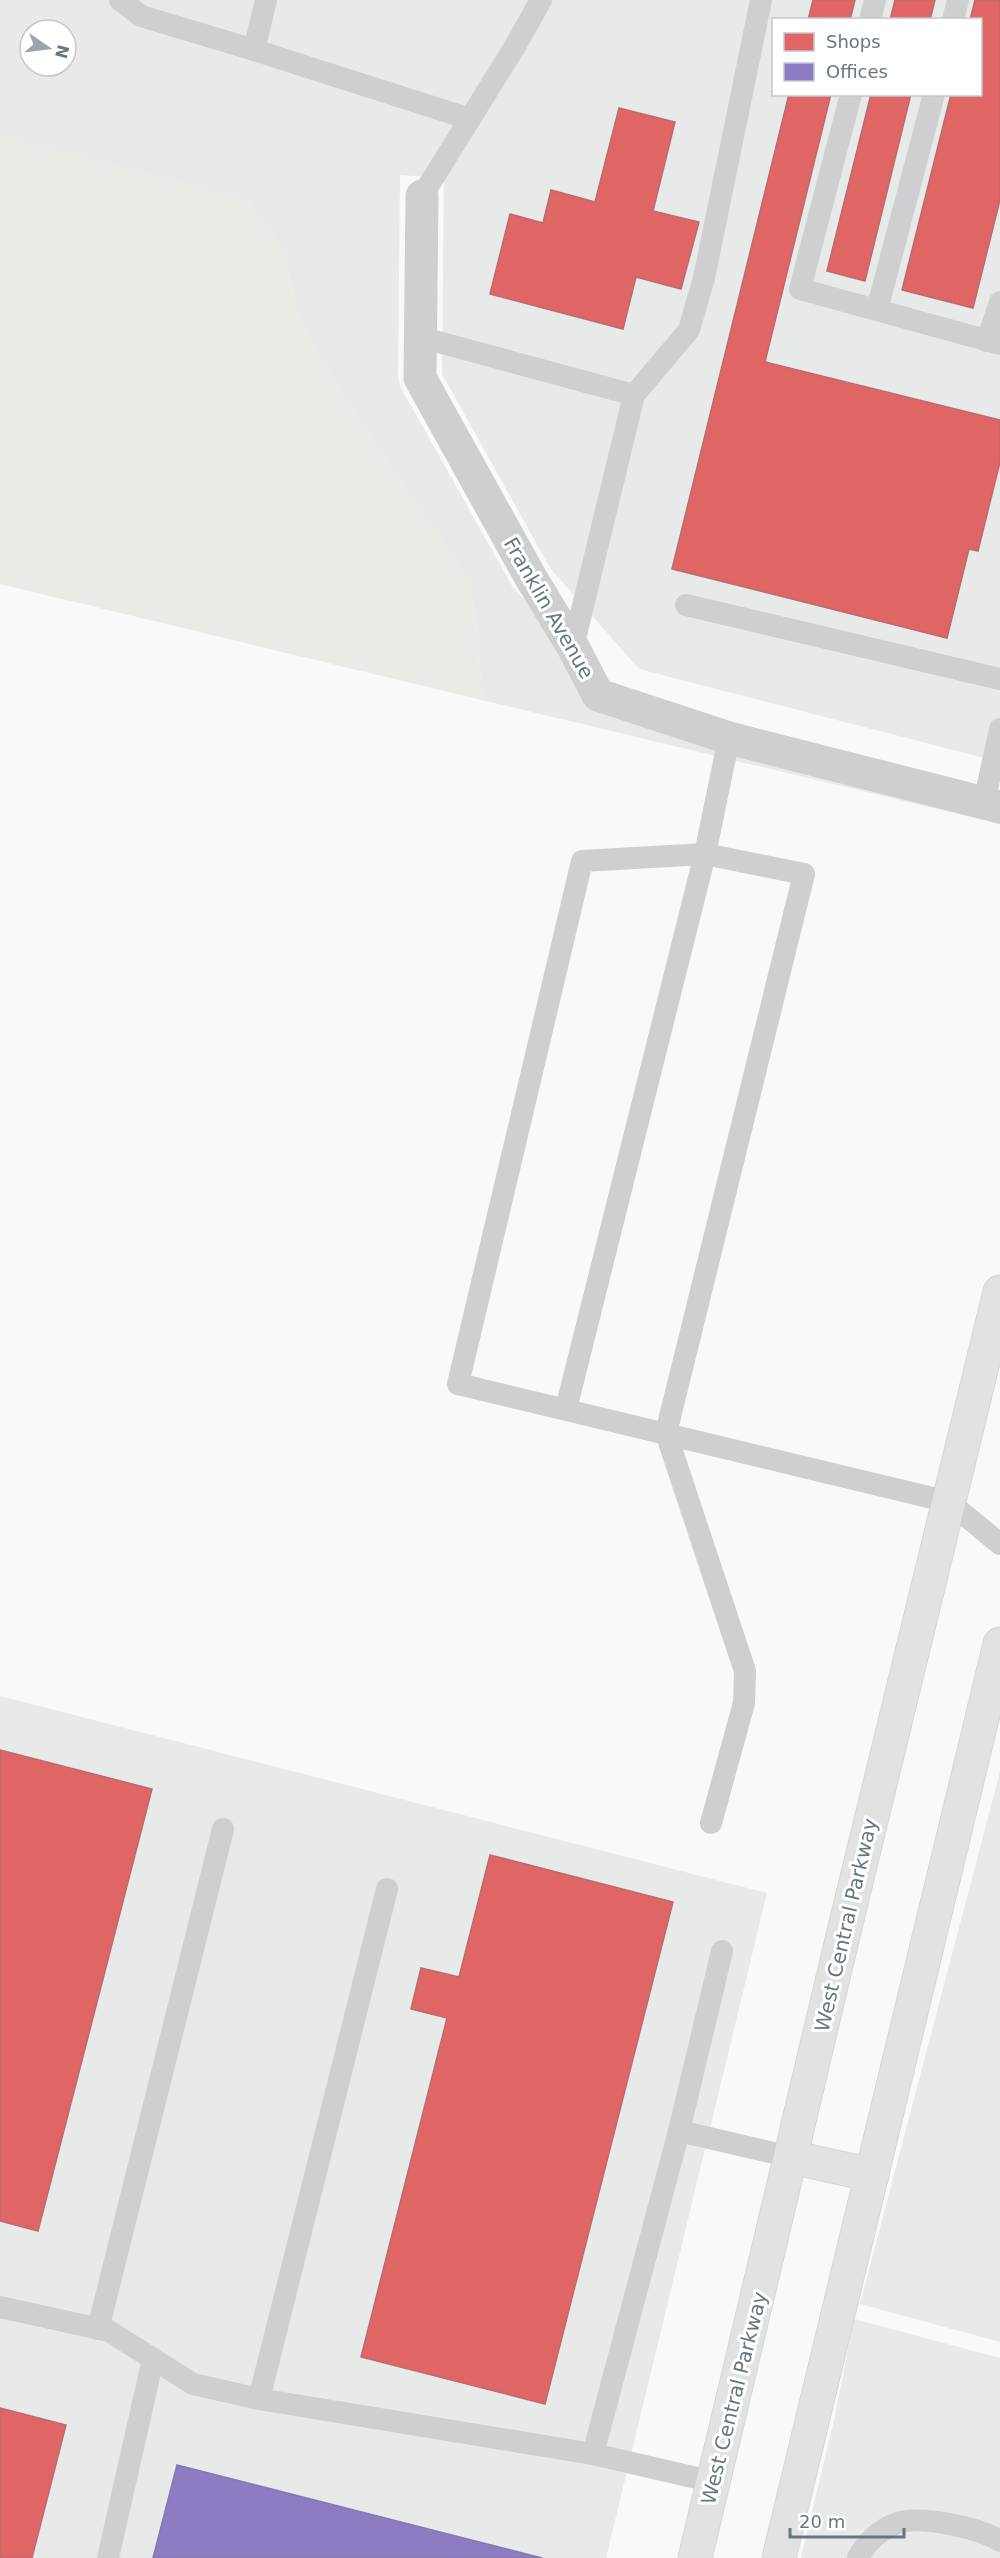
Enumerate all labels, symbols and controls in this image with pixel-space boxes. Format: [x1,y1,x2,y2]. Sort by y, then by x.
north arrow [18,18,78,78]
legend [772,18,982,96]
text: Shops [826,31,881,52]
text: N [51,43,73,60]
text: Offices [826,61,888,82]
street label: Franklin Avenue [499,533,599,683]
street label: West Central Parkway [810,1816,882,2034]
street label: West Central Parkway [696,2289,772,2507]
scale bar [790,2501,904,2539]
text: 20 m [799,2511,845,2532]

